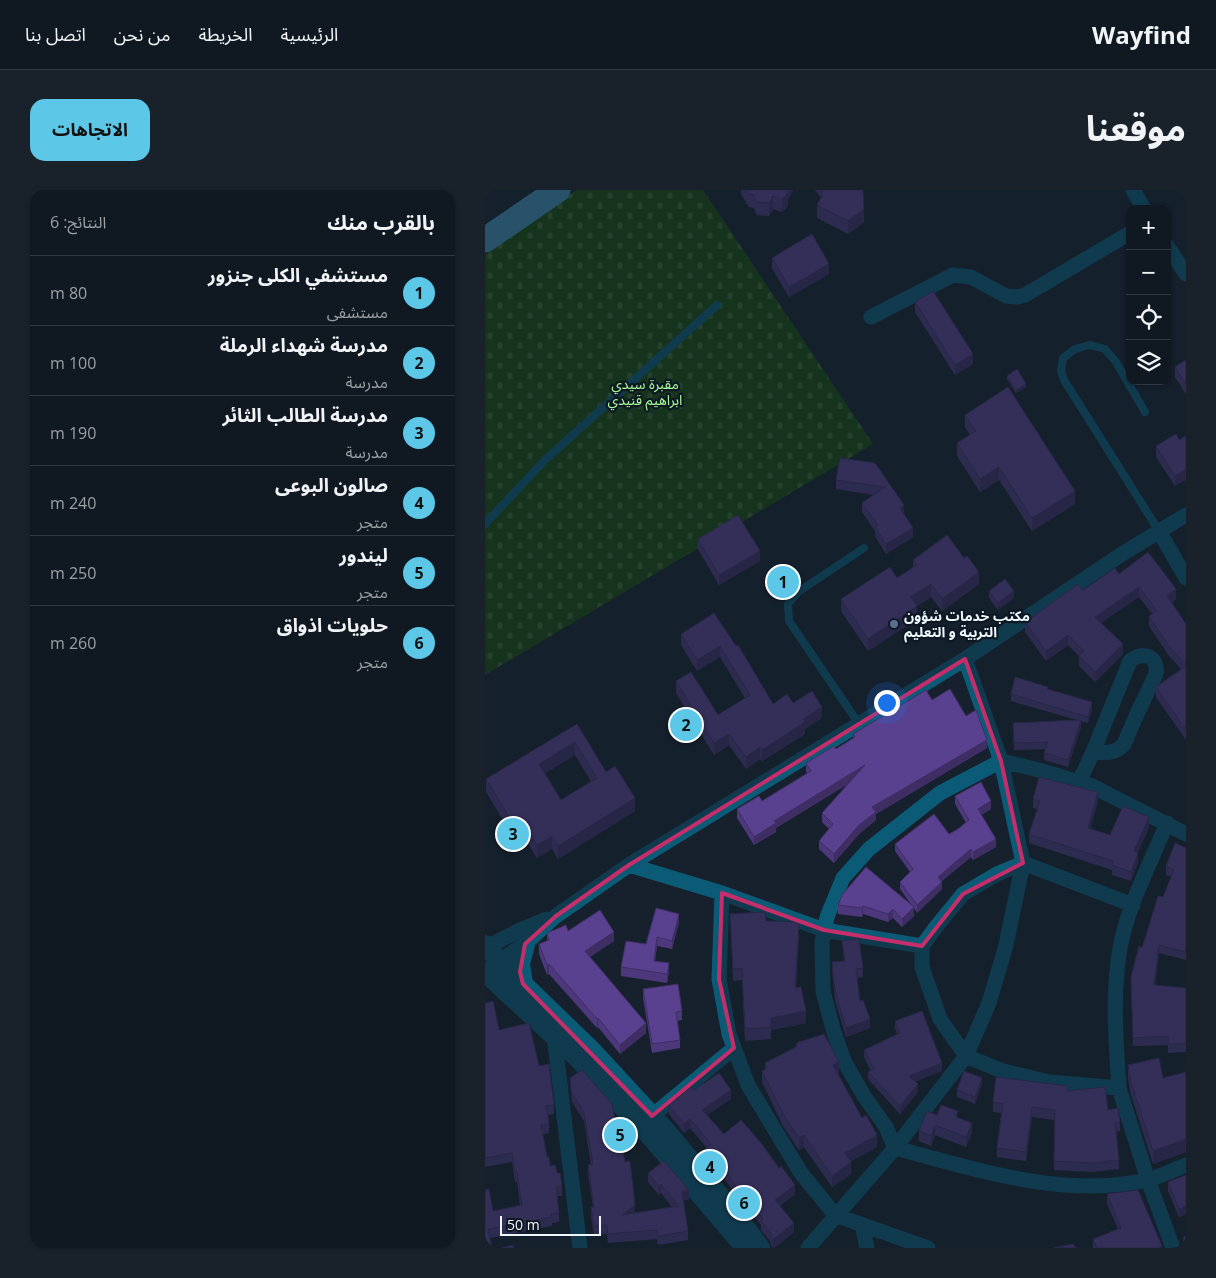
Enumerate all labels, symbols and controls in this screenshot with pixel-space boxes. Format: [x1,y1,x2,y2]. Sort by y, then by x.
text: Wayfind [1092,18,1191,51]
text: اتصل بنا [25,22,86,46]
text: من نحن [114,22,171,46]
text: الخريطة [199,22,252,46]
text: الرئيسية [280,22,338,46]
button: الاتجاهات [30,99,150,161]
text: موقعنا [1086,104,1186,151]
map controls [1126,205,1171,385]
button: + [1126,205,1171,250]
text: بالقرب منك [327,208,435,236]
text: النتائج: 6 [50,211,106,233]
button: − [1126,250,1171,295]
text: مستشفي الكلى جنزور [208,262,388,288]
text: 80 m [50,282,87,304]
text: 1 [414,282,424,304]
button: locate [1126,295,1171,340]
text: مستشفى [327,301,388,323]
text: مدرسة شهداء الرملة [220,332,388,358]
button: layers [1126,340,1171,385]
text: 100 m [50,352,96,374]
text: 2 [414,352,424,374]
text: مدرسة [345,371,388,393]
park label: مقبرة سيدي ابراهيم قنيدي [608,374,682,411]
text: مدرسة الطالب الثائر [222,402,388,428]
text: 190 m [50,422,96,444]
text: 3 [414,422,424,444]
text: مدرسة [345,441,388,463]
text: صالون البوعى [275,472,388,498]
text: 240 m [50,492,96,514]
text: 4 [414,492,424,514]
text: متجر [357,511,388,533]
text: ليندور [339,542,388,568]
text: 250 m [50,562,96,584]
text: 5 [414,562,424,584]
pin: 1 [767,563,799,601]
text: متجر [357,581,388,603]
place label: مكتب خدمات شؤون التربية و التعليم [904,606,1030,643]
text: حلويات اذواق [277,612,388,638]
marker: مكتب خدمات شؤون التربية و التعليم [888,618,900,630]
text: 260 m [50,632,96,654]
text: 6 [414,632,424,654]
text: متجر [357,651,388,673]
your location [874,690,900,716]
pin: 2 [670,706,702,744]
pin: 3 [497,815,529,853]
pin: 5 [604,1116,636,1154]
pin: 4 [694,1148,726,1186]
pin: 6 [728,1184,760,1222]
scale bar [500,1213,601,1236]
text: 50 m [507,1215,540,1234]

